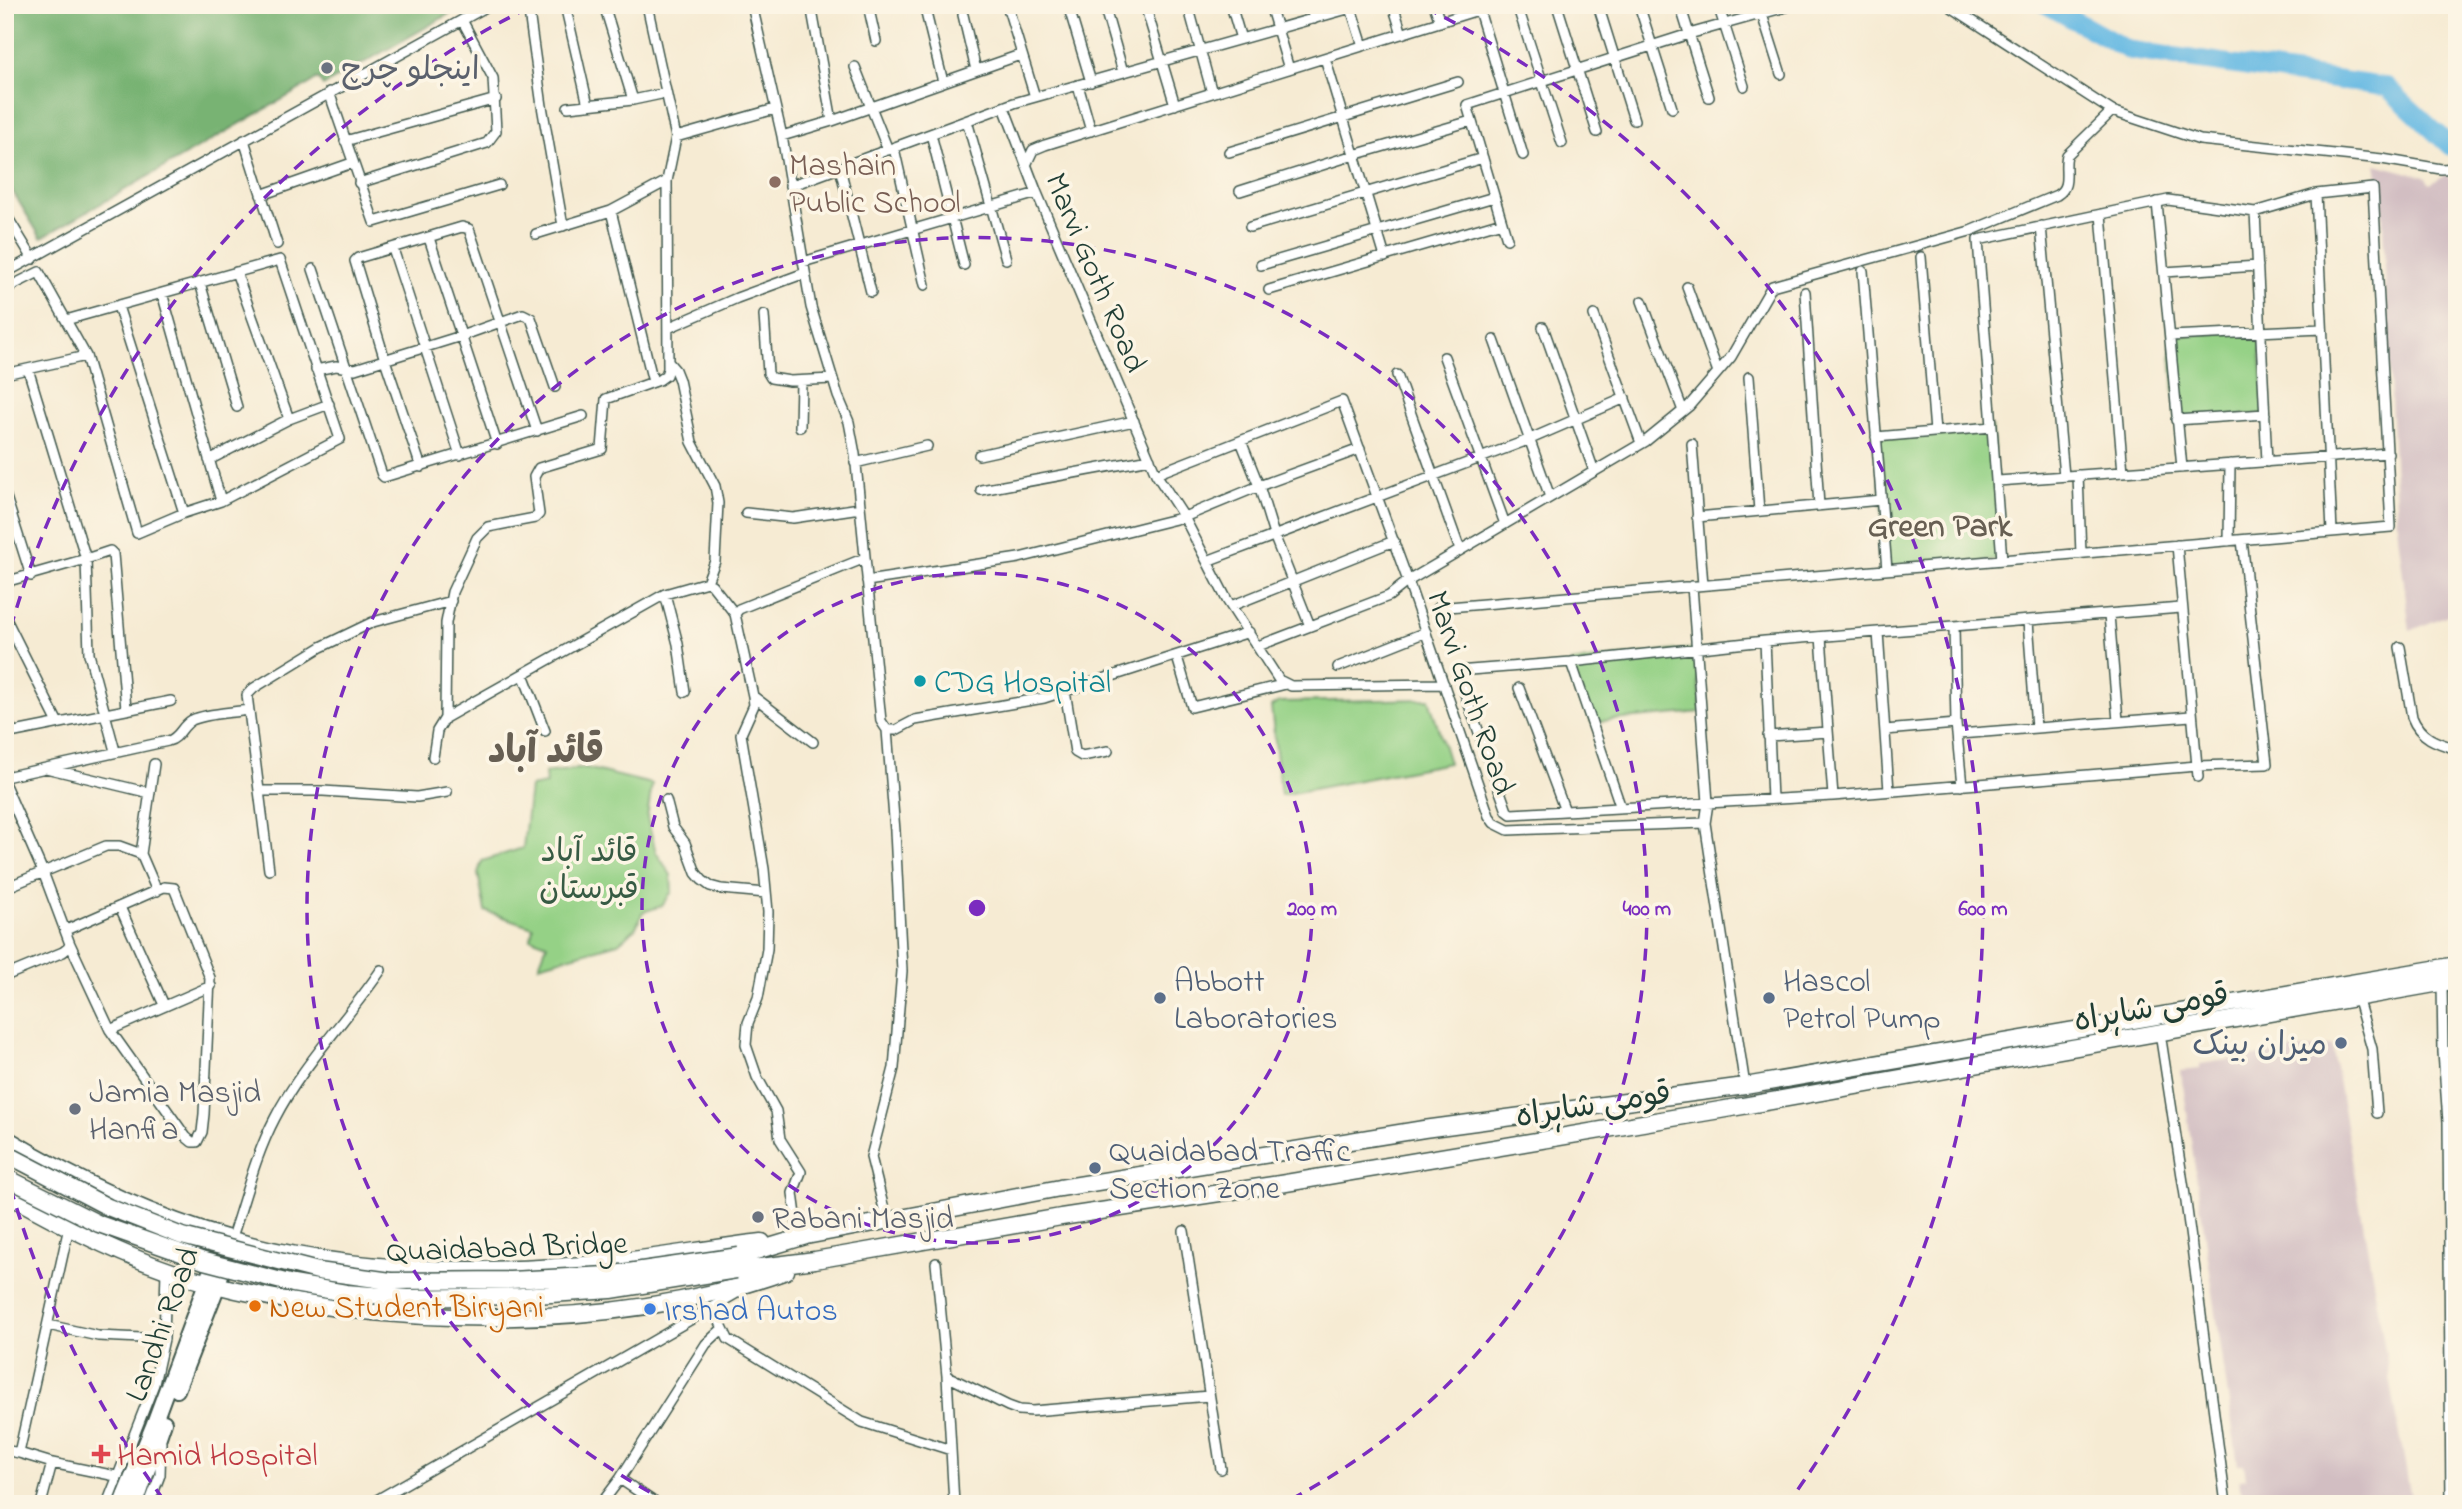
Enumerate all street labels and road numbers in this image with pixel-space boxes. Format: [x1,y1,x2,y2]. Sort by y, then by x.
street label: Marvi Goth Road [1031,166,1157,381]
street label: Marvi Goth Road [1412,585,1526,801]
street label: قومی شاہراہ [2070,973,2233,1046]
street label: قومی شاہراہ [1512,1071,1675,1142]
street label: Quaidabad Bridge [386,1222,629,1277]
street label: Landhi Road [115,1241,214,1409]

